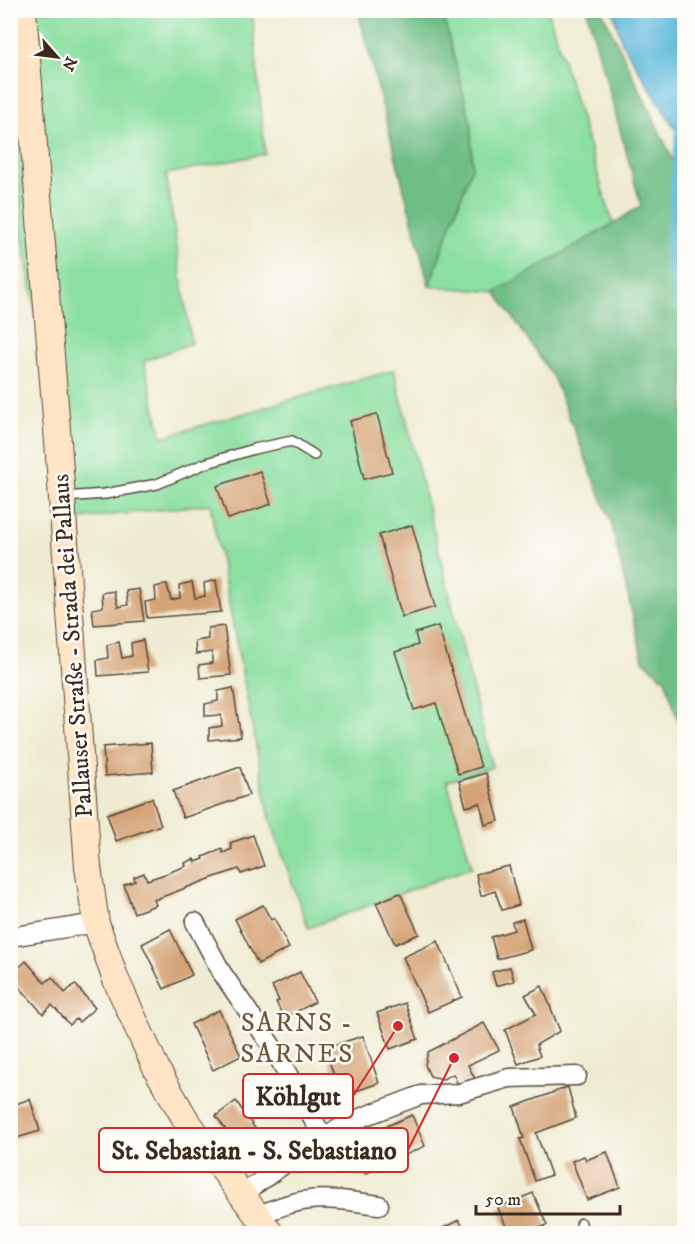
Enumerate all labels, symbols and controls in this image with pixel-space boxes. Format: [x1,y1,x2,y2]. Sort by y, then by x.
north arrow [27,27,87,87]
text: N [57,53,81,74]
street label: Pallauser Straße - Strada dei Pallaus [46,473,100,819]
district label: SARNS - SARNES [240,1006,354,1071]
callout: Köhlgut [243,1074,353,1118]
text: Köhlgut [255,1081,341,1114]
callout: St. Sebastian - S. Sebastiano [99,1128,408,1172]
text: St. Sebastian - S. Sebastiano [111,1135,397,1168]
scale bar [476,1178,620,1216]
text: 50 m [485,1189,521,1211]

